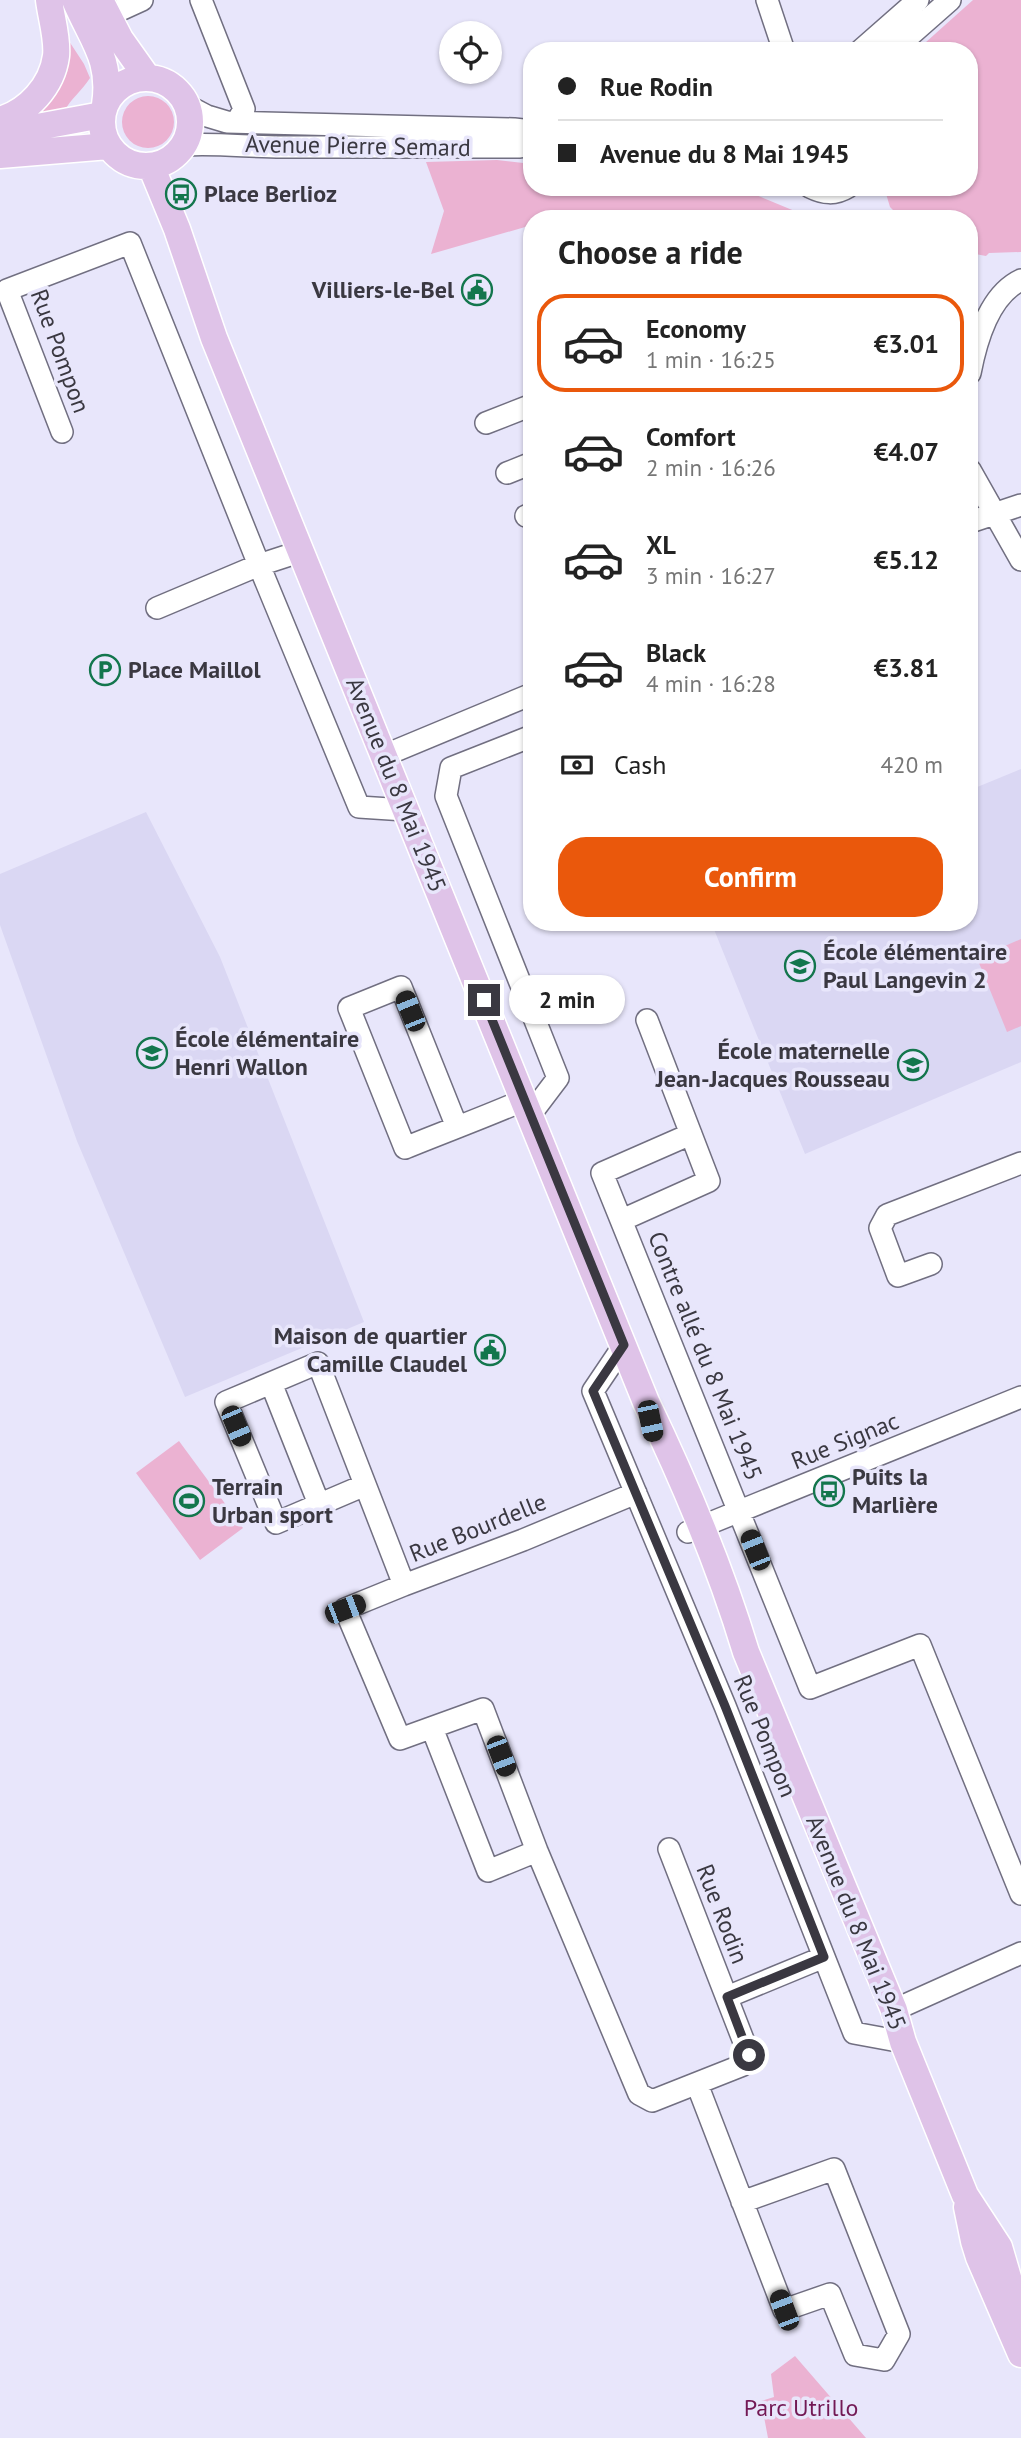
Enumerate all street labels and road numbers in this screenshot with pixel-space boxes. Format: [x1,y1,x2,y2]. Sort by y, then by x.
street label: Avenue Pierre Semard [245,128,471,163]
street label: Rue Pompon [24,285,97,417]
street label: Avenue du 8 Mai 1945 [339,673,454,897]
street label: Contre allé du 8 Mai 1945 [641,1227,770,1485]
street label: Rue Signac [786,1405,903,1476]
street label: Rue Bourdelle [405,1486,551,1569]
street label: Rue Pompon [727,1670,804,1802]
street label: Avenue du 8 Mai 1945 [799,1811,914,2035]
street label: Rue Rodin [689,1860,756,1968]

